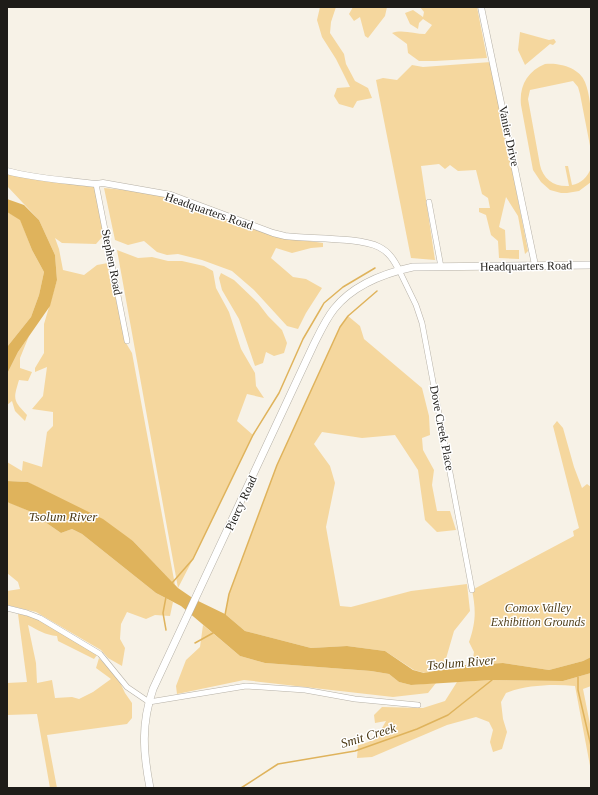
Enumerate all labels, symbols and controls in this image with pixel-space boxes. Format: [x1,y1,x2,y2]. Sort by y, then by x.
street label: Vanier Drive [496,104,522,168]
street label: Headquarters Road [163,189,255,233]
street label: Stephen Road [99,228,125,296]
street label: Headquarters Road [480,258,572,274]
street label: Dove Creek Place [427,384,457,472]
street label: Piercy Road [222,473,260,533]
water label: Tsolum River [29,509,98,524]
park label: Comox Valley Exhibition Grounds [490,601,586,629]
water label: Tsolum River [426,652,497,673]
water label: Smit Creek [339,720,398,751]

